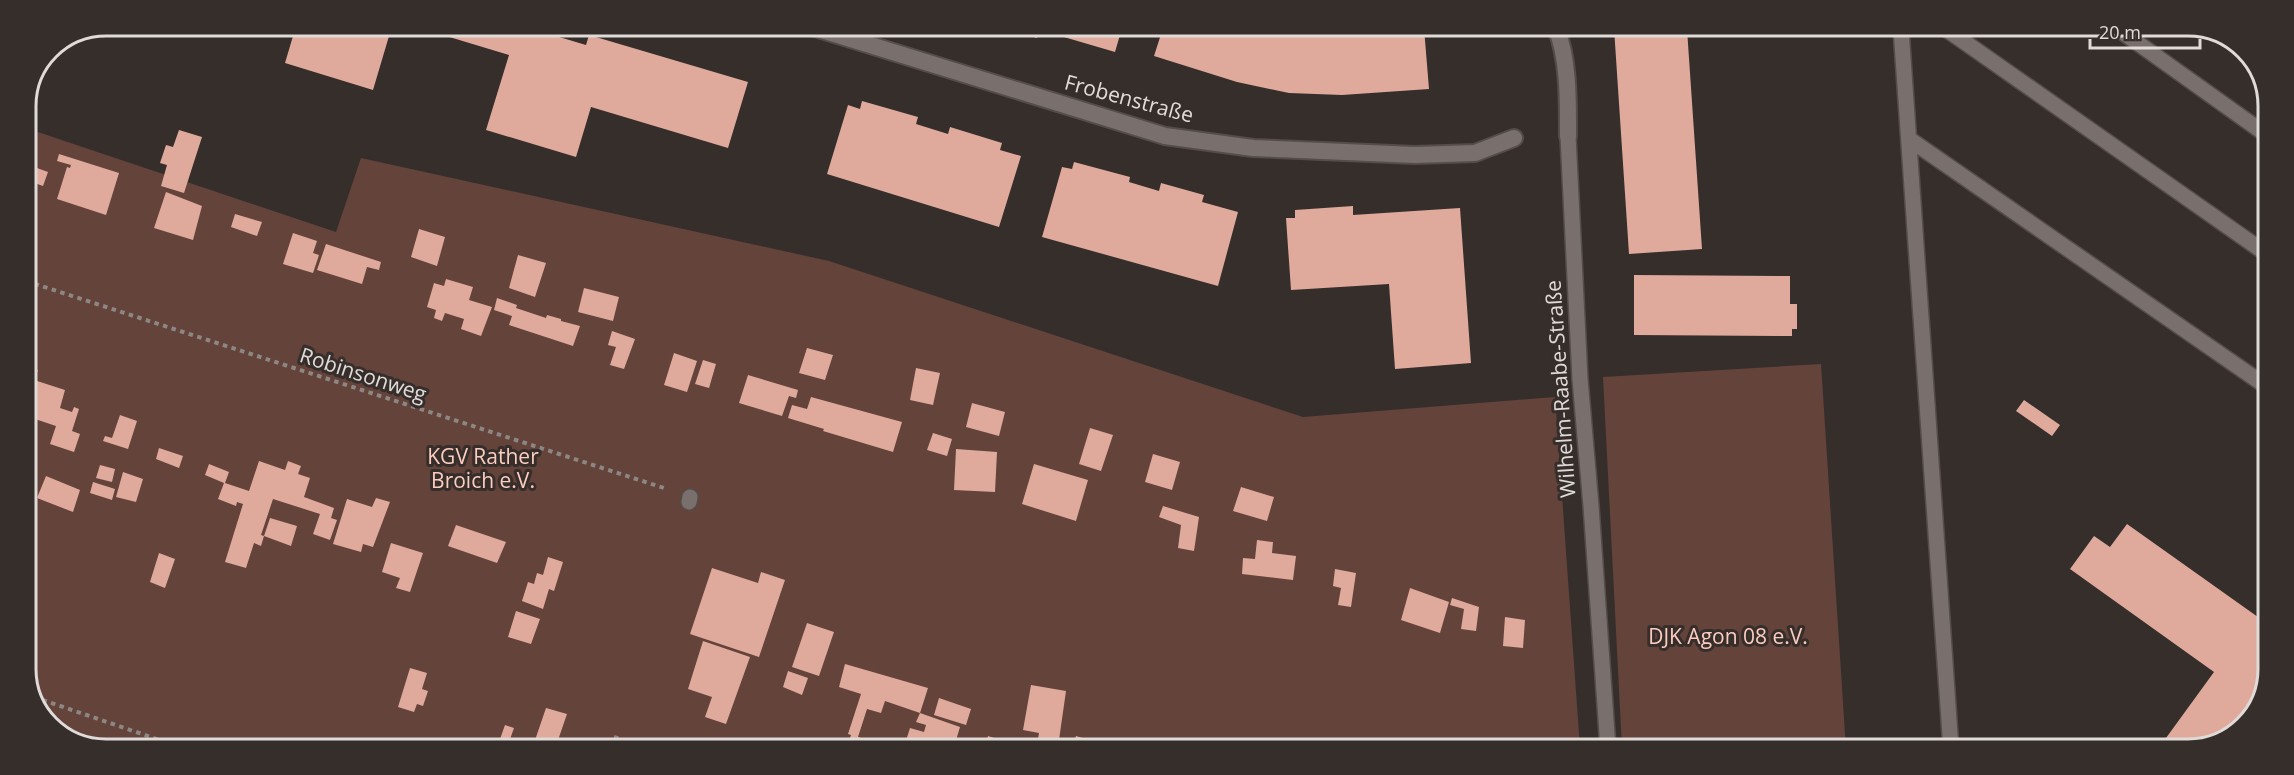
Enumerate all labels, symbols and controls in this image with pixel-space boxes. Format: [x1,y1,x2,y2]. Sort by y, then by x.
scale bar [2090,12,2200,50]
text: 20 m [2099,20,2141,44]
street label: Frobenstraße [1062,67,1197,129]
street label: Wilhelm-Raabe-Straße [1538,279,1582,499]
street label: Robinsonweg [296,340,430,408]
park label: KGV Rather Broich e.V. [427,442,539,494]
park label: DJK Agon 08 e.V. [1648,622,1808,650]

